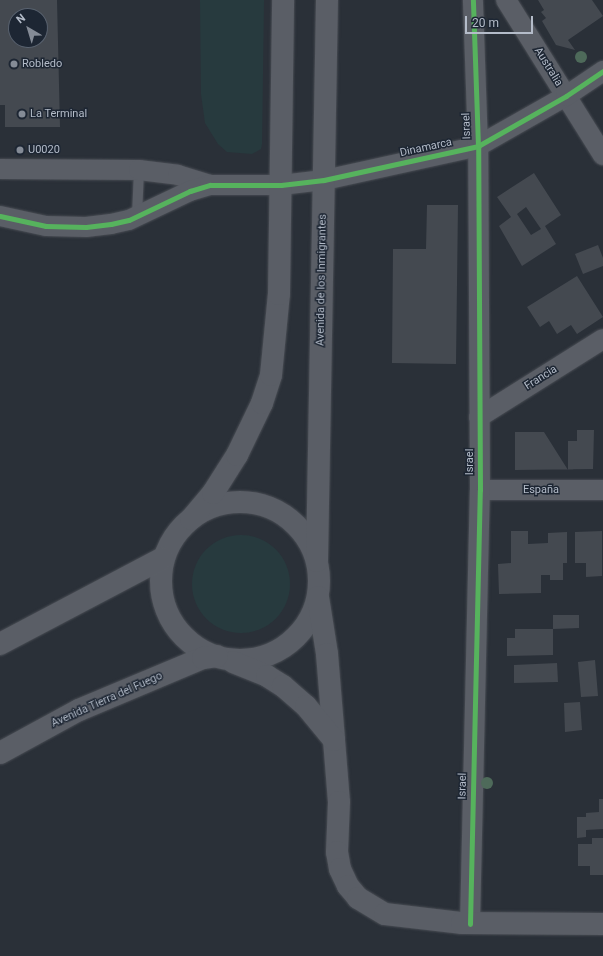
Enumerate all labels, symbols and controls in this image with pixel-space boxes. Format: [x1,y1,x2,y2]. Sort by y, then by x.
north arrow [8,8,48,48]
scale bar [467,8,535,34]
text: N [14,11,28,26]
text: 20 m [472,16,499,30]
street label: Australia [531,45,565,89]
place label: Robledo [22,57,62,71]
marker: Robledo [9,59,19,69]
place label: La Terminal [30,107,87,121]
marker: La Terminal [17,109,27,119]
street label: Israel [460,112,474,140]
street label: Dinamarca [399,136,453,160]
place label: U0020 [28,143,60,157]
marker: U0020 [15,145,25,155]
street label: Avenida de los Inmigrantes [314,214,330,346]
street label: Francia [522,363,560,393]
street label: Israel [463,449,477,475]
street label: España [523,483,559,497]
street label: Avenida Tierra del Fuego [49,669,165,731]
street label: Israel [456,773,470,799]

